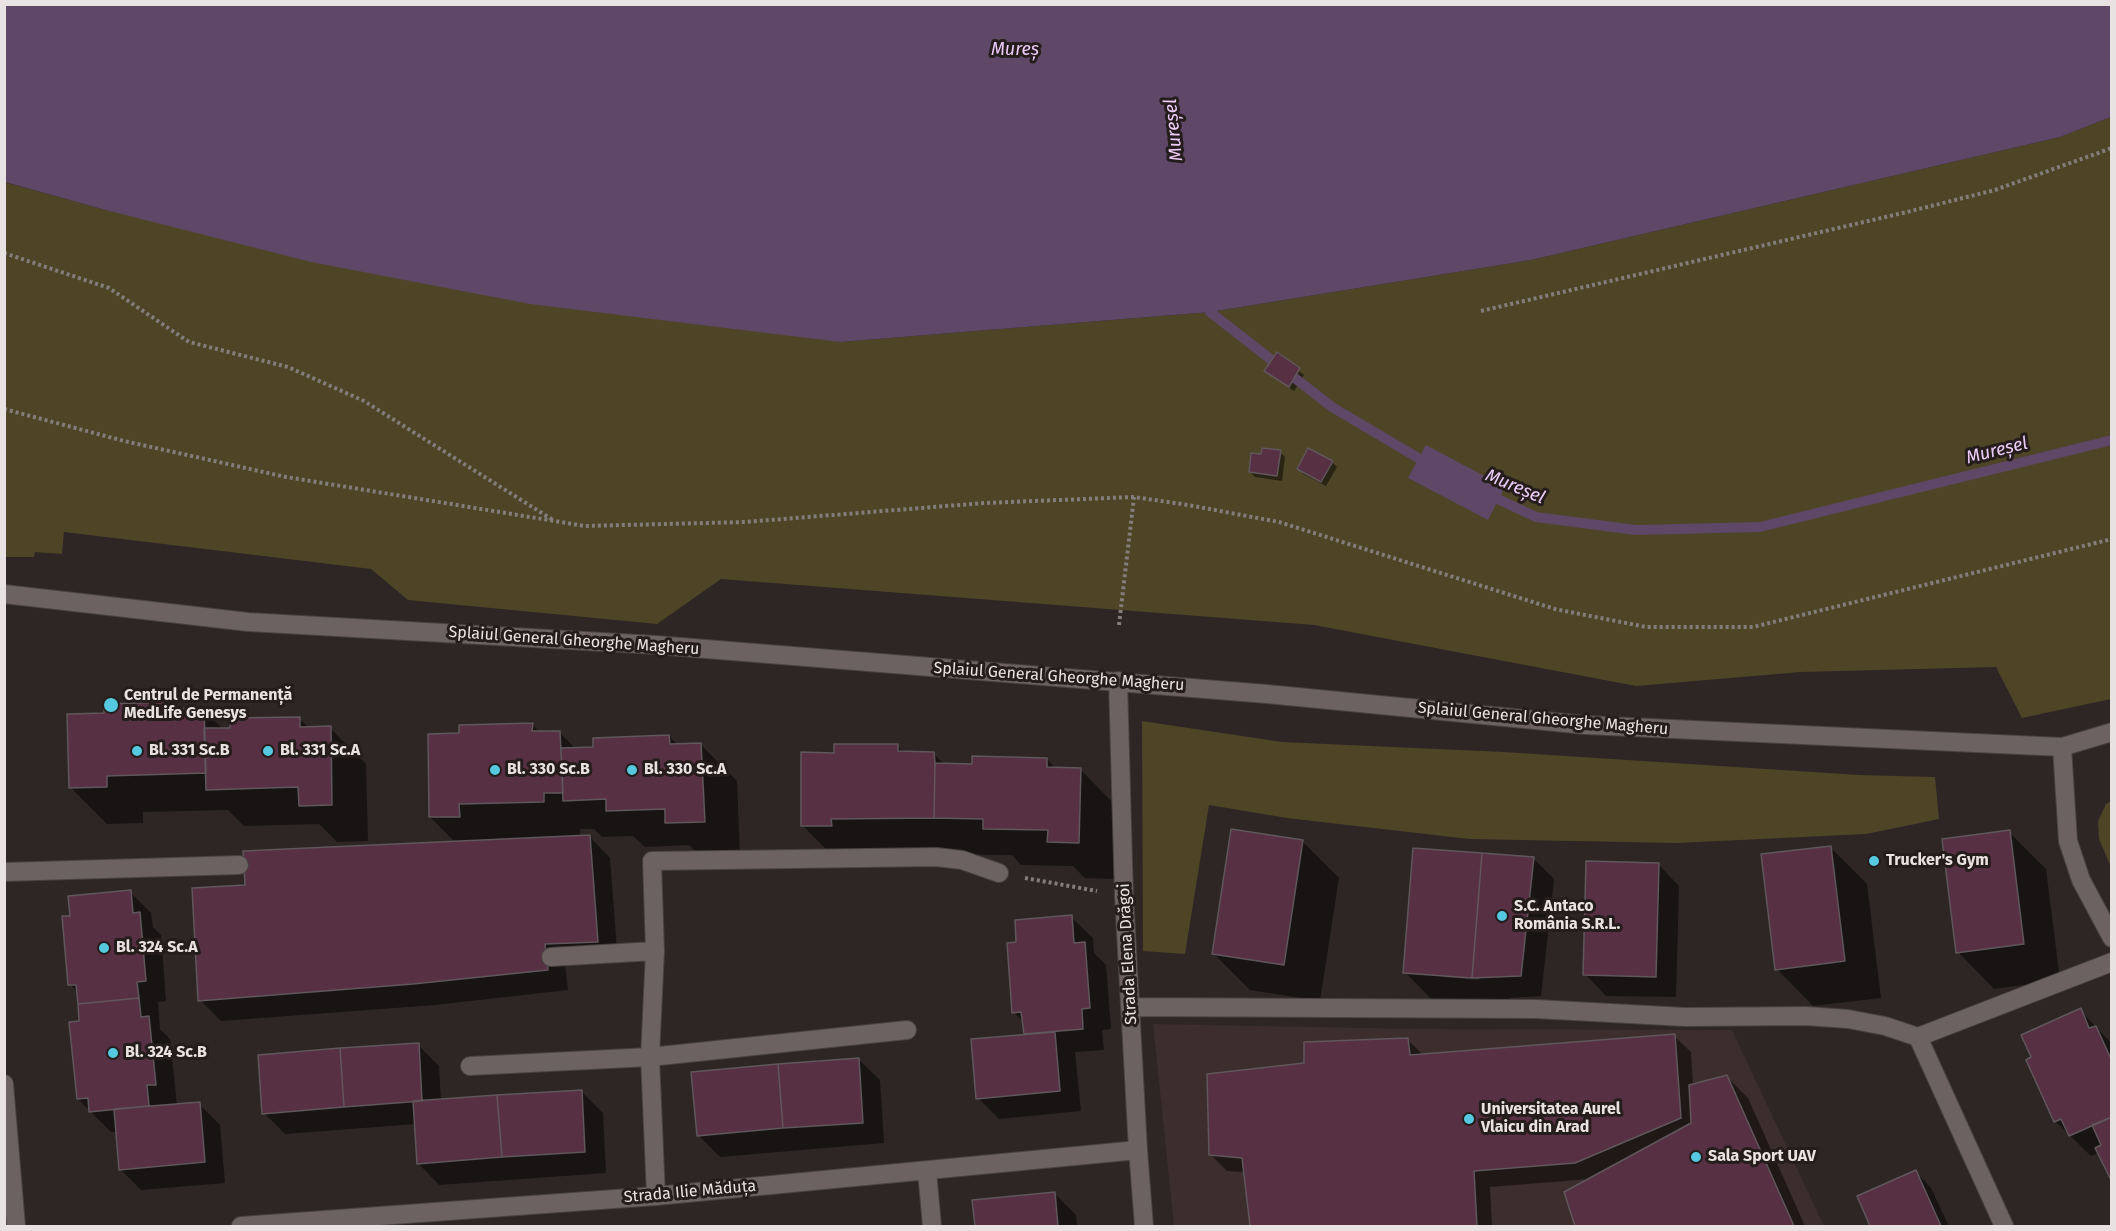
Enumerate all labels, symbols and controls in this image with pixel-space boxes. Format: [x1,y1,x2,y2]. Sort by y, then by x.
water label: Mureș [991,39,1039,61]
water label: Mureșel [1160,98,1188,162]
water label: Mureșel [1964,433,2030,469]
water label: Mureșel [1482,465,1548,509]
street label: Splaiul General Gheorghe Magheru [448,623,700,659]
street label: Splaiul General Gheorghe Magheru [933,659,1185,695]
place label: Centrul de Permanență MedLife Genesys [124,686,292,724]
marker: Centrul de Permanență MedLife Genesys [102,696,120,714]
street label: Splaiul General Gheorghe Magheru [1417,698,1669,740]
place label: Bl. 331 Sc.B [149,741,230,761]
place label: Bl. 331 Sc.A [280,741,360,761]
marker: Bl. 331 Sc.B [130,744,144,758]
marker: Bl. 331 Sc.A [261,744,275,758]
place label: Bl. 330 Sc.B [507,760,590,780]
place label: Bl. 330 Sc.A [644,760,727,780]
marker: Bl. 330 Sc.B [488,763,502,777]
marker: Bl. 330 Sc.A [625,763,639,777]
place label: Trucker's Gym [1886,851,1989,871]
marker: Trucker's Gym [1867,854,1881,868]
street label: Strada Elena Drăgoi [1115,883,1141,1025]
place label: S.C. Antaco România S.R.L. [1514,897,1620,935]
marker: S.C. Antaco România S.R.L. [1495,909,1509,923]
place label: Bl. 324 Sc.A [116,938,198,958]
marker: Bl. 324 Sc.A [97,941,111,955]
place label: Bl. 324 Sc.B [125,1043,207,1063]
marker: Bl. 324 Sc.B [106,1046,120,1060]
place label: Universitatea Aurel Vlaicu din Arad [1481,1100,1621,1138]
marker: Universitatea Aurel Vlaicu din Arad [1462,1112,1476,1126]
place label: Sala Sport UAV [1708,1147,1816,1167]
marker: Sala Sport UAV [1689,1150,1703,1164]
street label: Strada Ilie Măduța [623,1177,757,1207]

